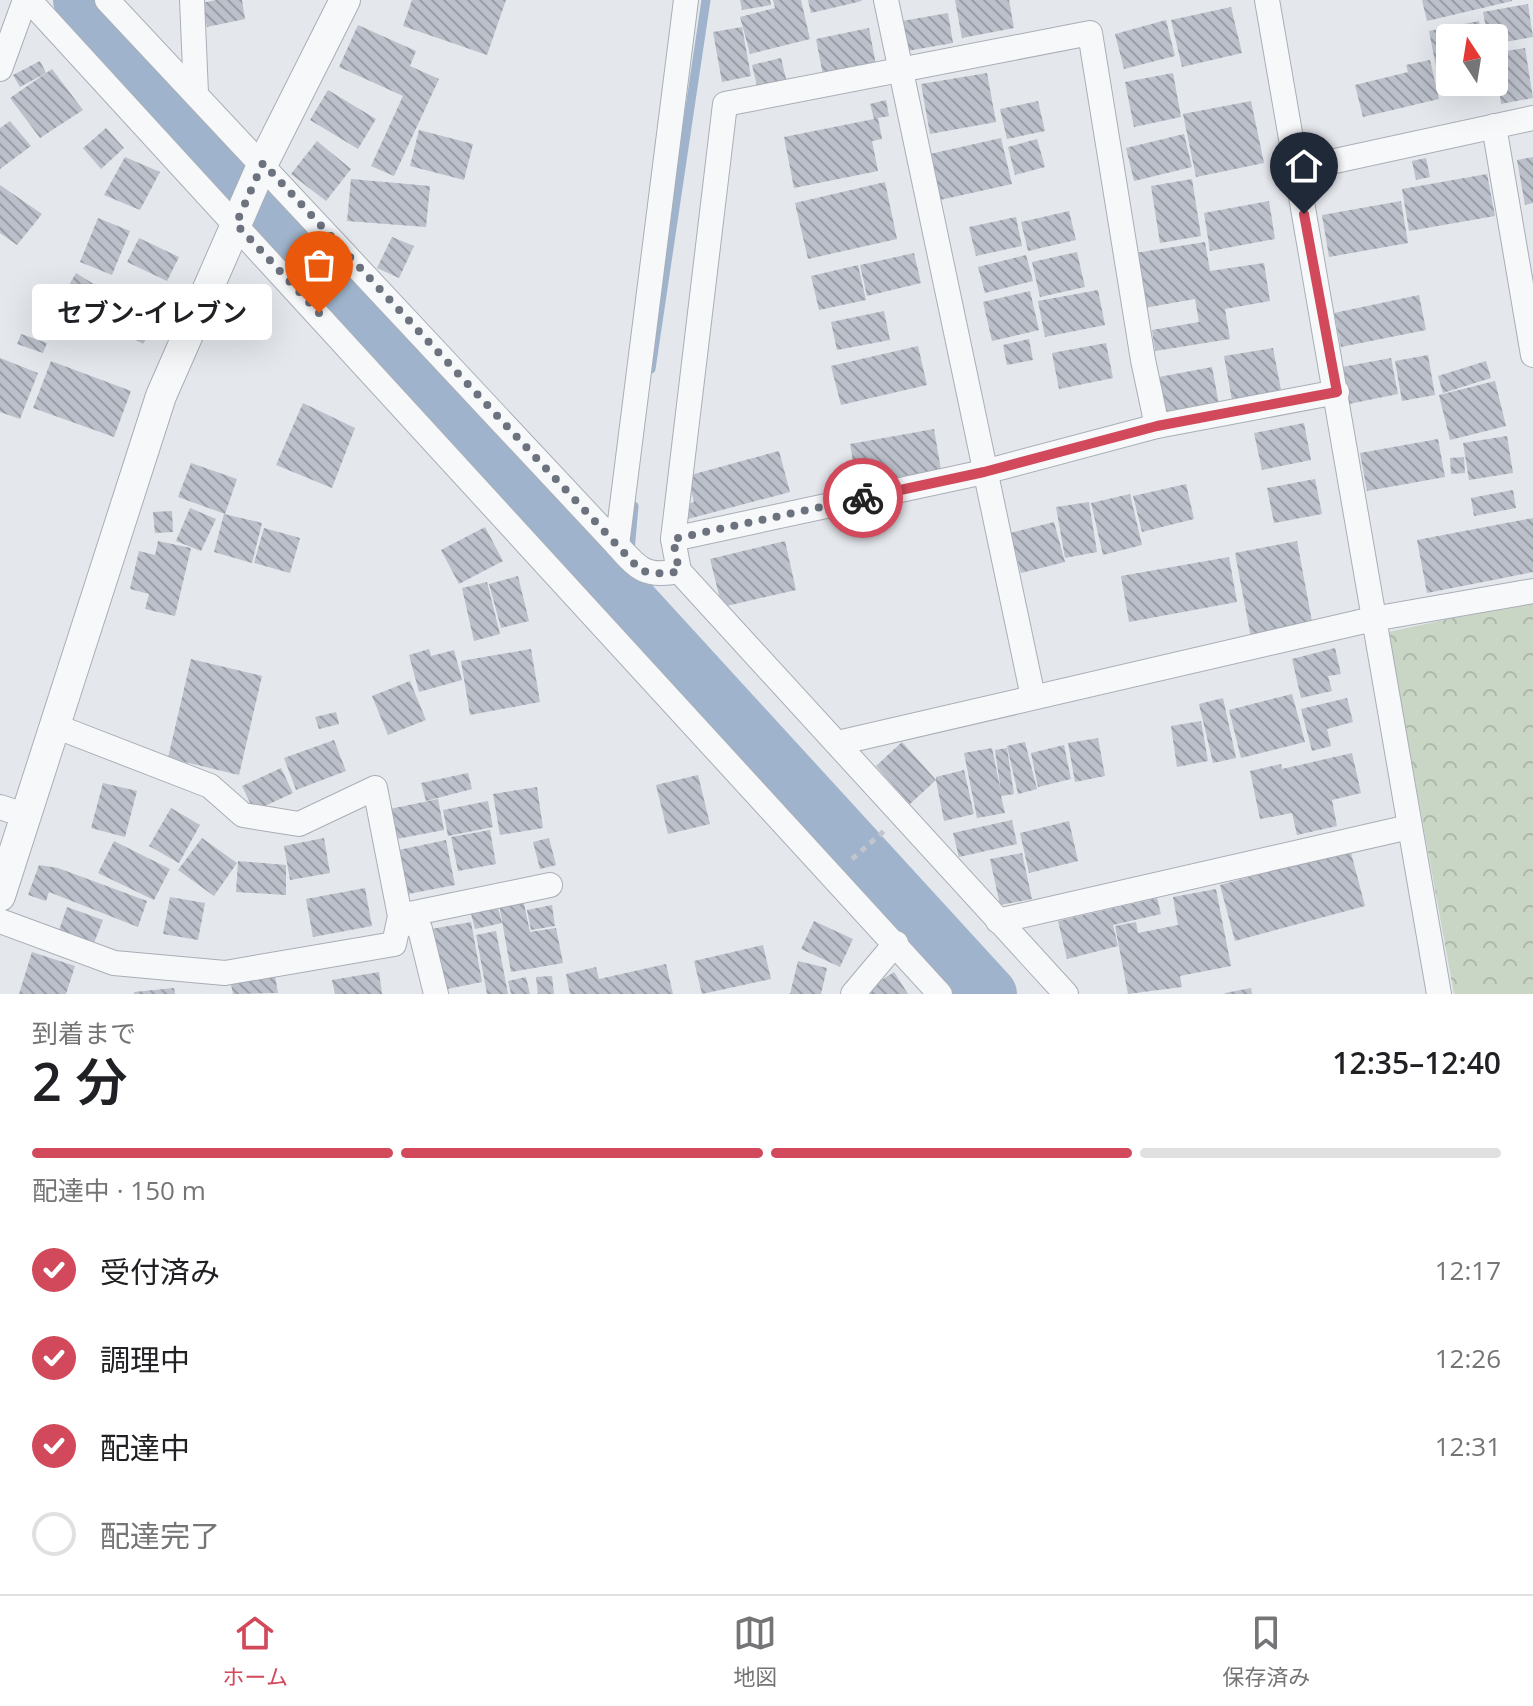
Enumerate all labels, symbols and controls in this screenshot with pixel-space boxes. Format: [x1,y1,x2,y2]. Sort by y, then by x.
north arrow [1436,24,1508,96]
map controls [1436,24,1508,96]
pin [1270,132,1338,214]
icon: home [1282,144,1326,188]
pin [285,231,353,313]
icon: bag [297,243,341,287]
callout: セブン-イレブン [31,285,271,341]
text: セブン-イレブン [57,294,247,330]
courier [823,458,903,538]
icon: bike [841,476,885,520]
text: 到着まで [32,1015,136,1051]
text: 12:35–12:40 [1332,1042,1501,1083]
text: 2 分 [32,1045,127,1116]
text: 配達中 · 150 m [32,1172,206,1208]
icon: check [32,1248,76,1292]
text: 受付済み [100,1251,220,1292]
text: 12:17 [1435,1252,1501,1288]
icon: check [32,1336,76,1380]
text: 調理中 [100,1339,190,1380]
text: 12:26 [1435,1340,1501,1376]
icon: check [32,1424,76,1468]
text: 配達中 [100,1427,190,1468]
text: 12:31 [1435,1428,1501,1464]
text: 配達完了 [100,1515,220,1556]
tab: ホーム [223,1611,288,1691]
tab: 地図 [733,1611,777,1691]
tab: 保存済み [1222,1611,1310,1691]

